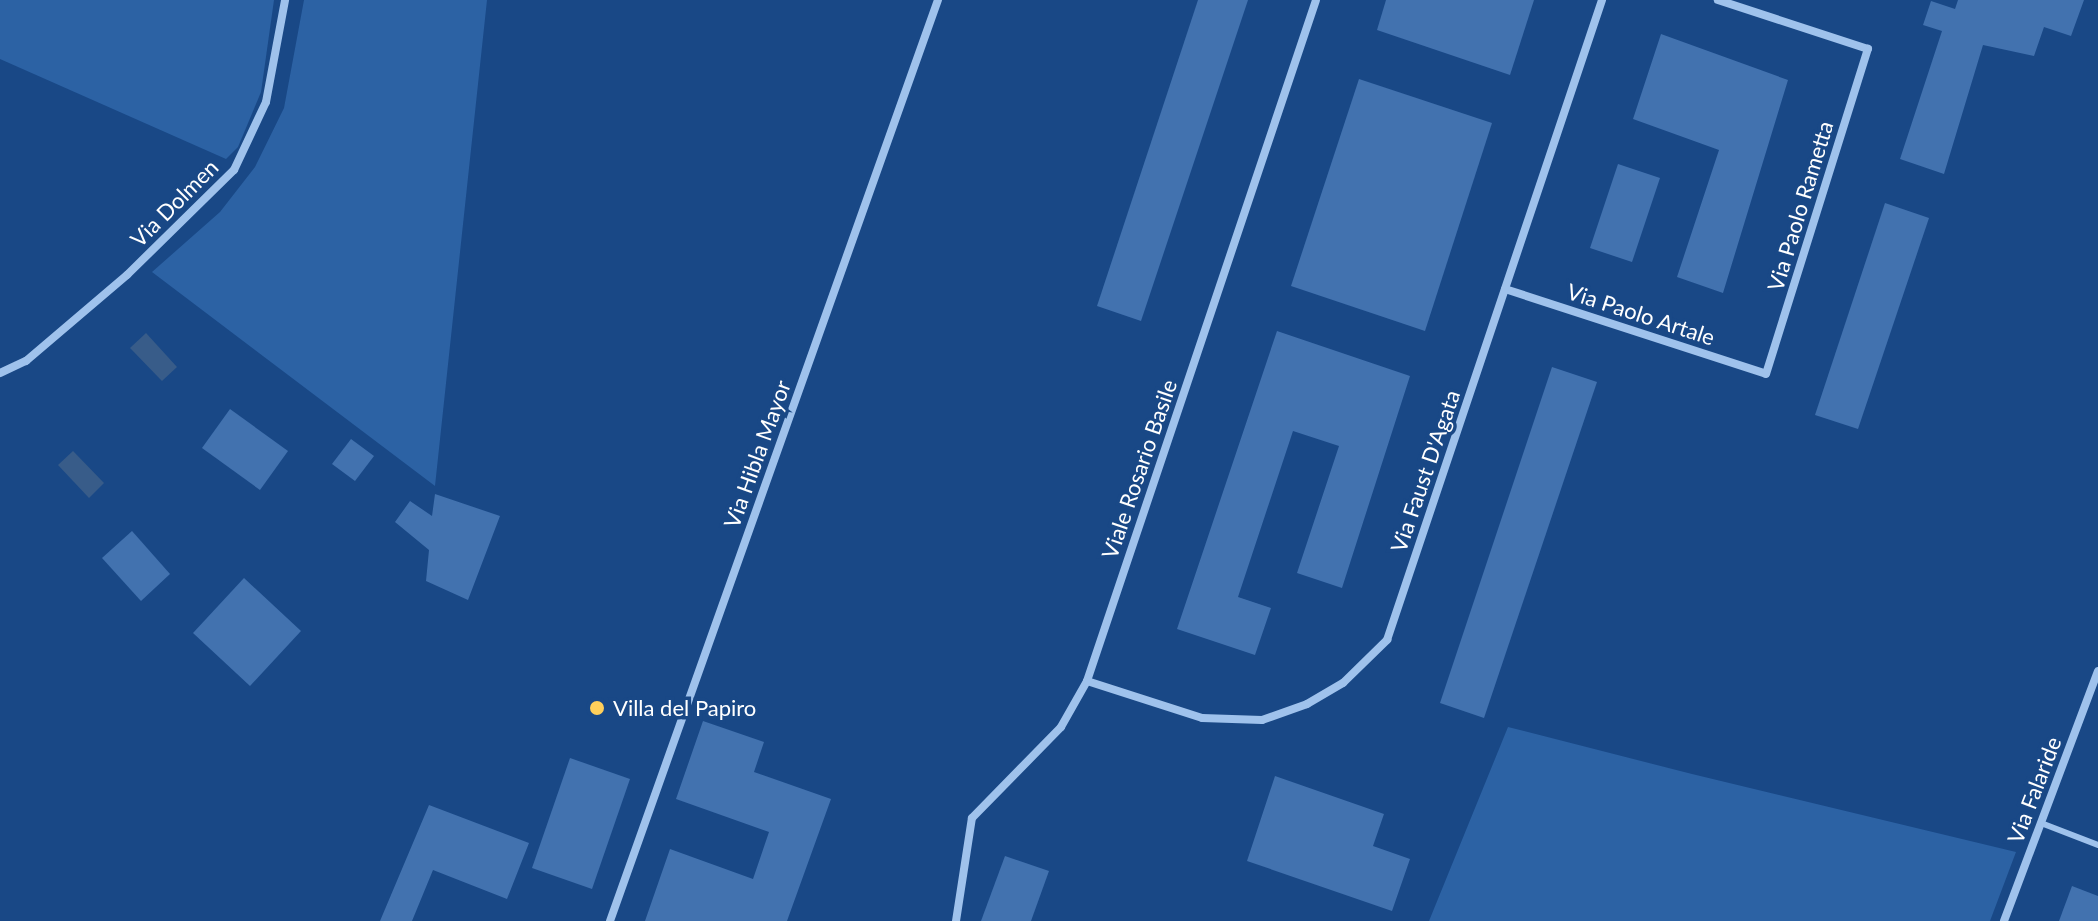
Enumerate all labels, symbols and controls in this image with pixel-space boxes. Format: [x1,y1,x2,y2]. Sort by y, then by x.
street label: Via Paolo Rametta [1762,118,1838,294]
street label: Via Dolmen [125,154,223,252]
street label: Via Paolo Artale [1563,278,1719,350]
street label: Viale Rosario Basile [1096,376,1182,562]
street label: Via Hibla Mayor [718,377,796,531]
street label: Via Faust D'Agata [1385,386,1465,556]
place label: Villa del Papiro [613,695,756,721]
marker: Villa del Papiro [588,699,606,717]
street label: Via Falaride [2002,733,2066,847]

